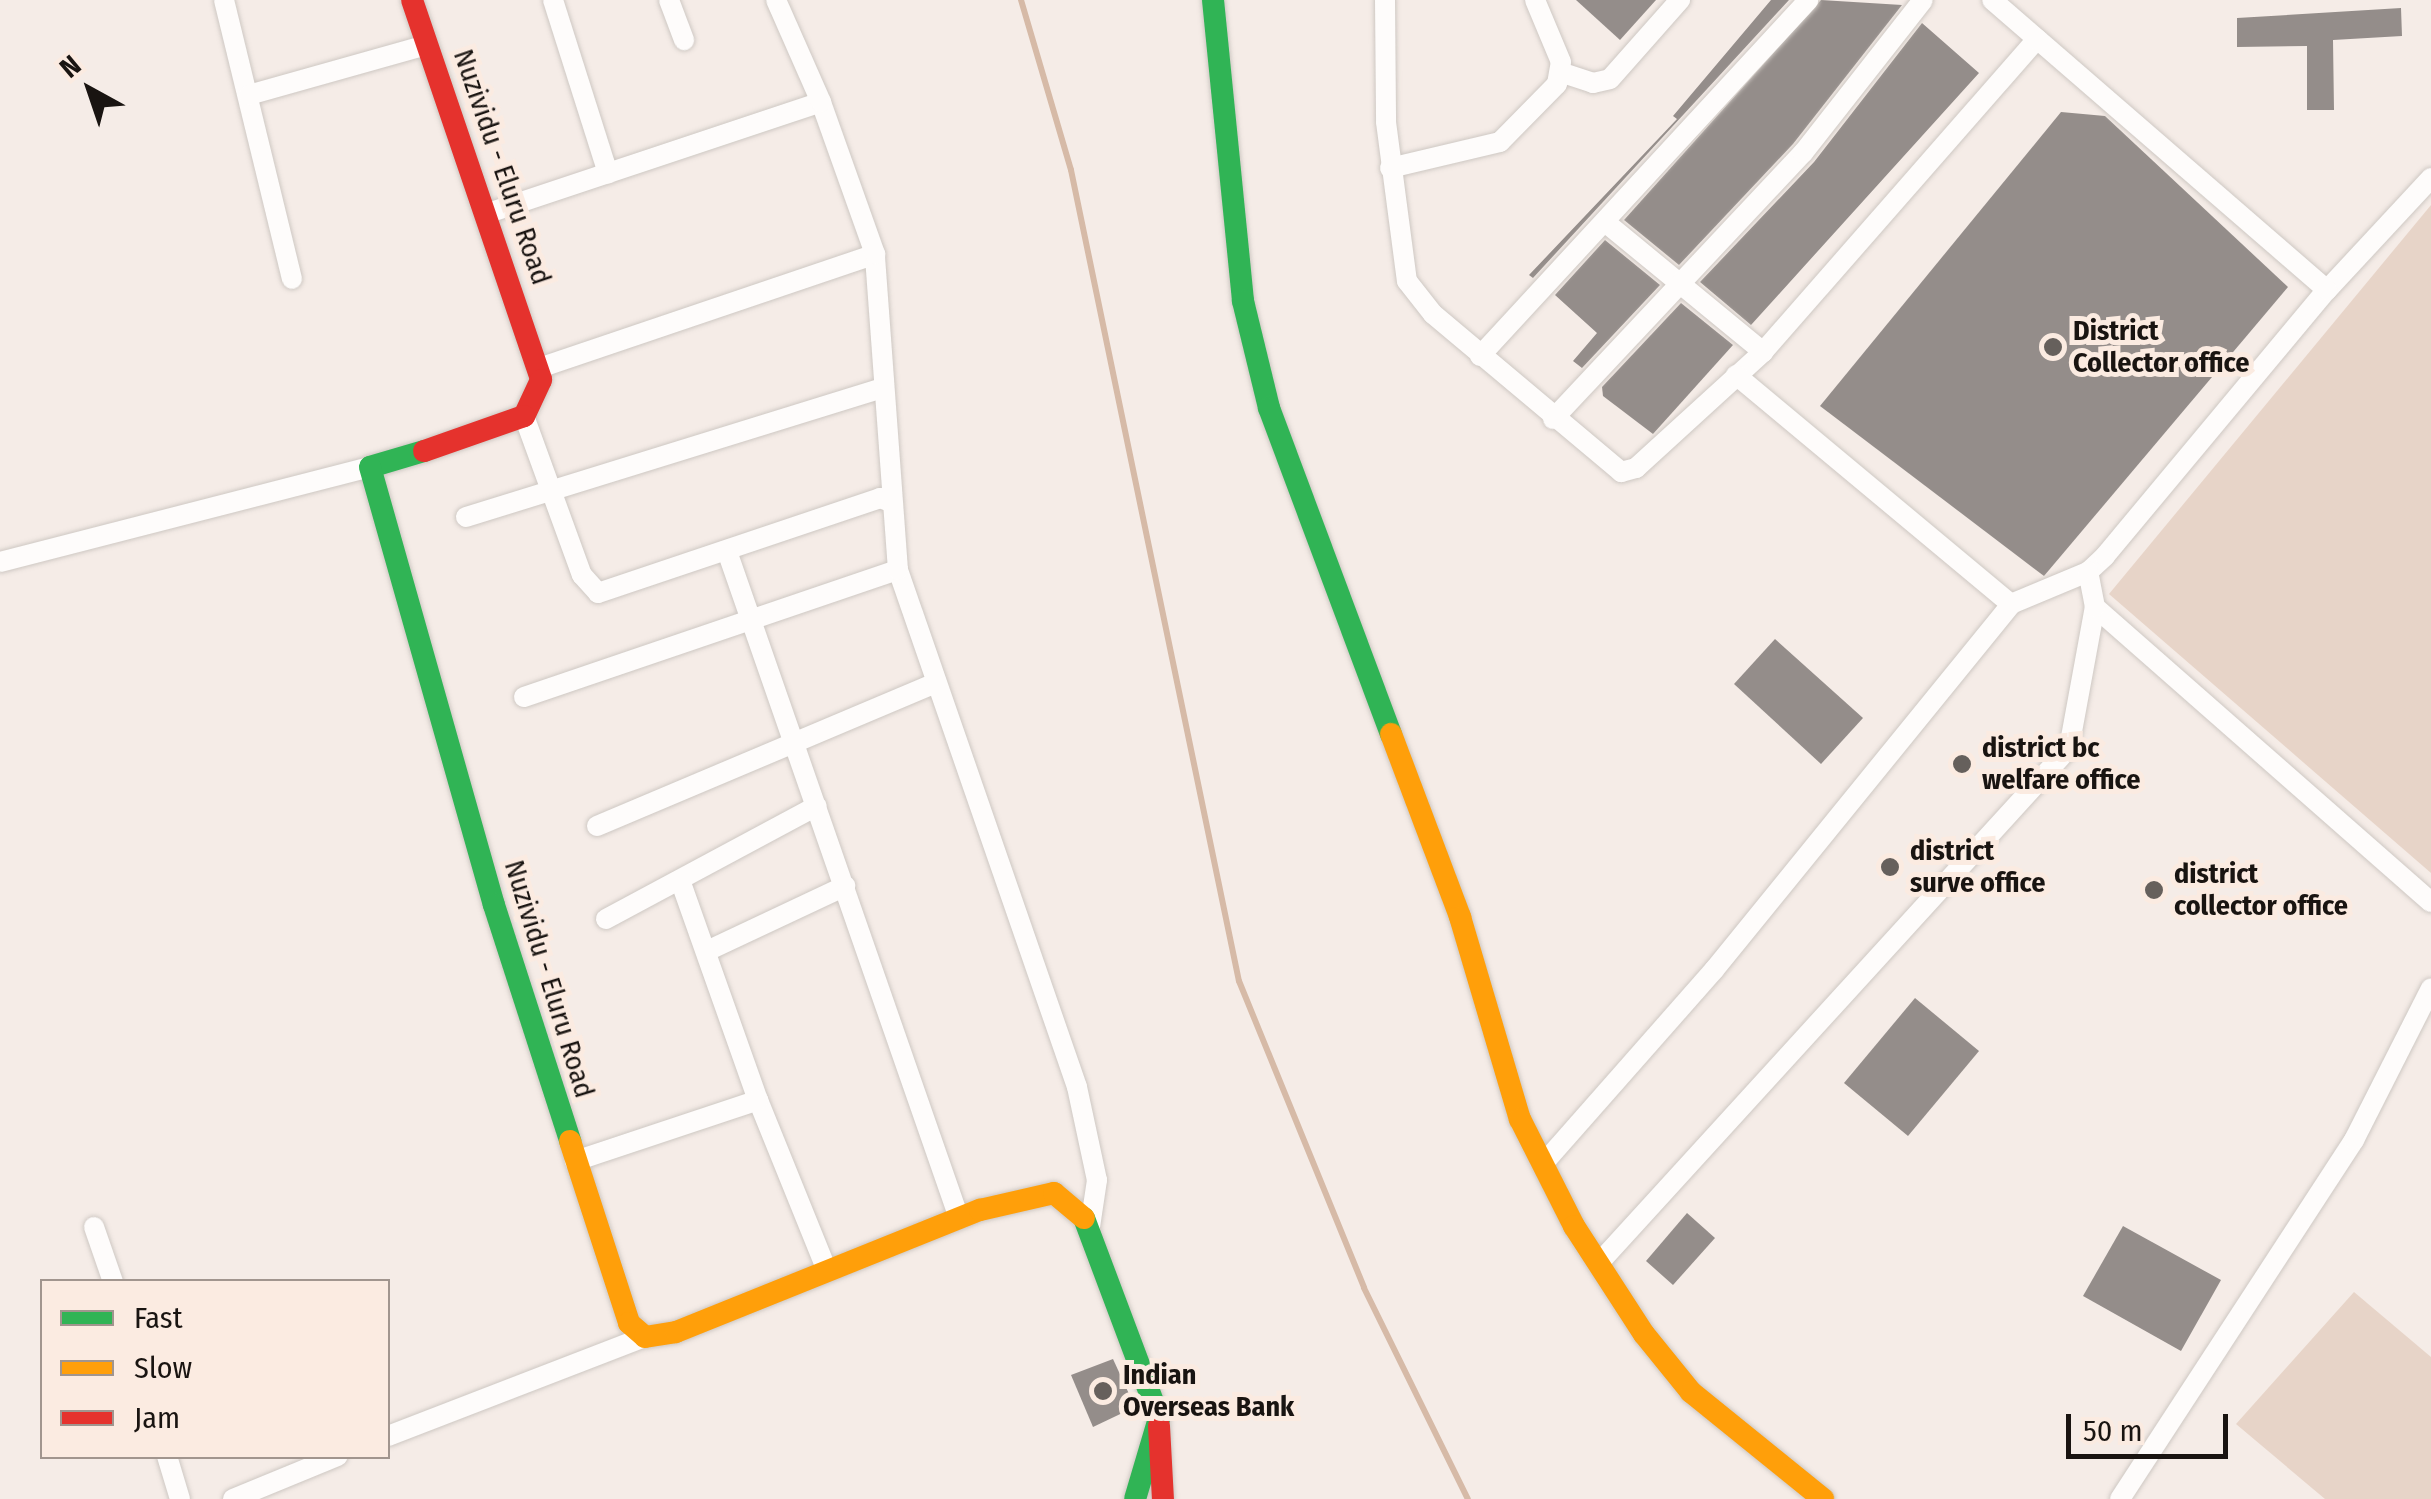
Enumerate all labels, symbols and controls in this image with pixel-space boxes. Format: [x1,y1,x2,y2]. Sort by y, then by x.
north arrow [40,40,140,140]
street label: Nuzividu - Eluru Road [446,45,558,289]
text: N [53,49,87,85]
place label: District Collector office [2073,314,2249,380]
marker: District Collector office [2042,336,2064,358]
place label: district bc welfare office [1982,731,2140,797]
marker: district bc welfare office [1951,753,1973,775]
place label: district surve office [1910,834,2045,900]
street label: Nuzividu - Eluru Road [497,856,601,1102]
marker: district surve office [1879,856,1901,878]
place label: district collector office [2174,857,2348,923]
marker: district collector office [2143,879,2165,901]
legend [40,1279,390,1459]
text: Fast [134,1300,182,1336]
text: Slow [134,1350,192,1386]
place label: Indian Overseas Bank [1123,1358,1294,1424]
marker: Indian Overseas Bank [1092,1380,1114,1402]
scale bar [2071,1394,2234,1456]
text: Jam [134,1400,180,1436]
text: 50 m [2083,1413,2143,1449]

